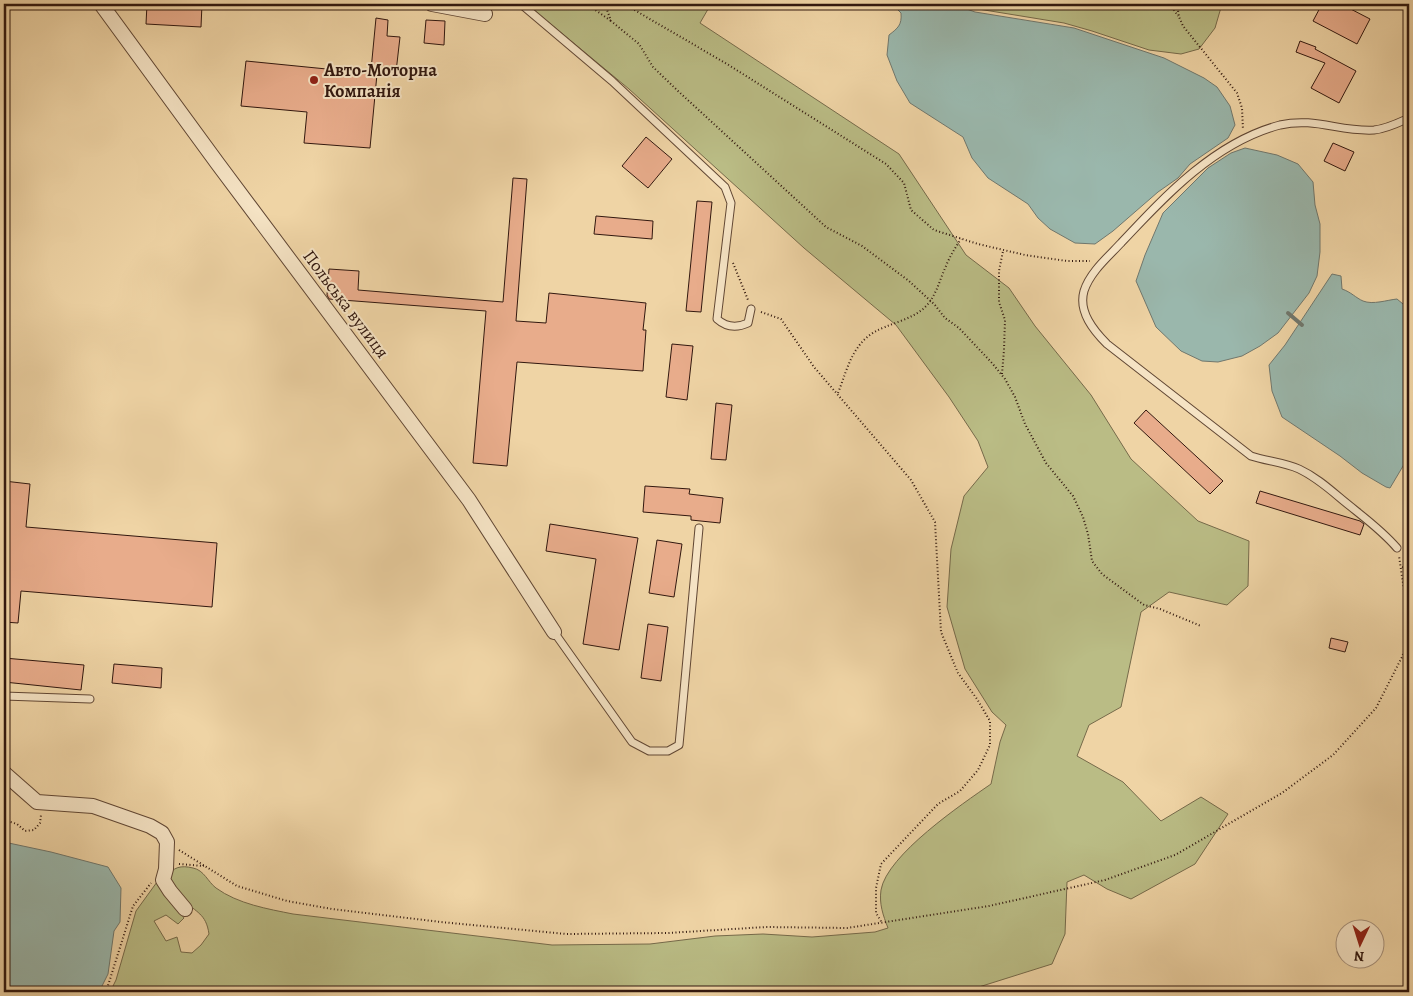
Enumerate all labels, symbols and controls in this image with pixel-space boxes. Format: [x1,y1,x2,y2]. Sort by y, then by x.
place label: Авто-Моторна Компанія [323,58,437,103]
marker: Авто-Моторна Компанія [308,74,320,86]
street label: Польська вулиця [297,245,395,363]
north arrow [1336,918,1386,968]
text: N [1353,947,1365,966]

